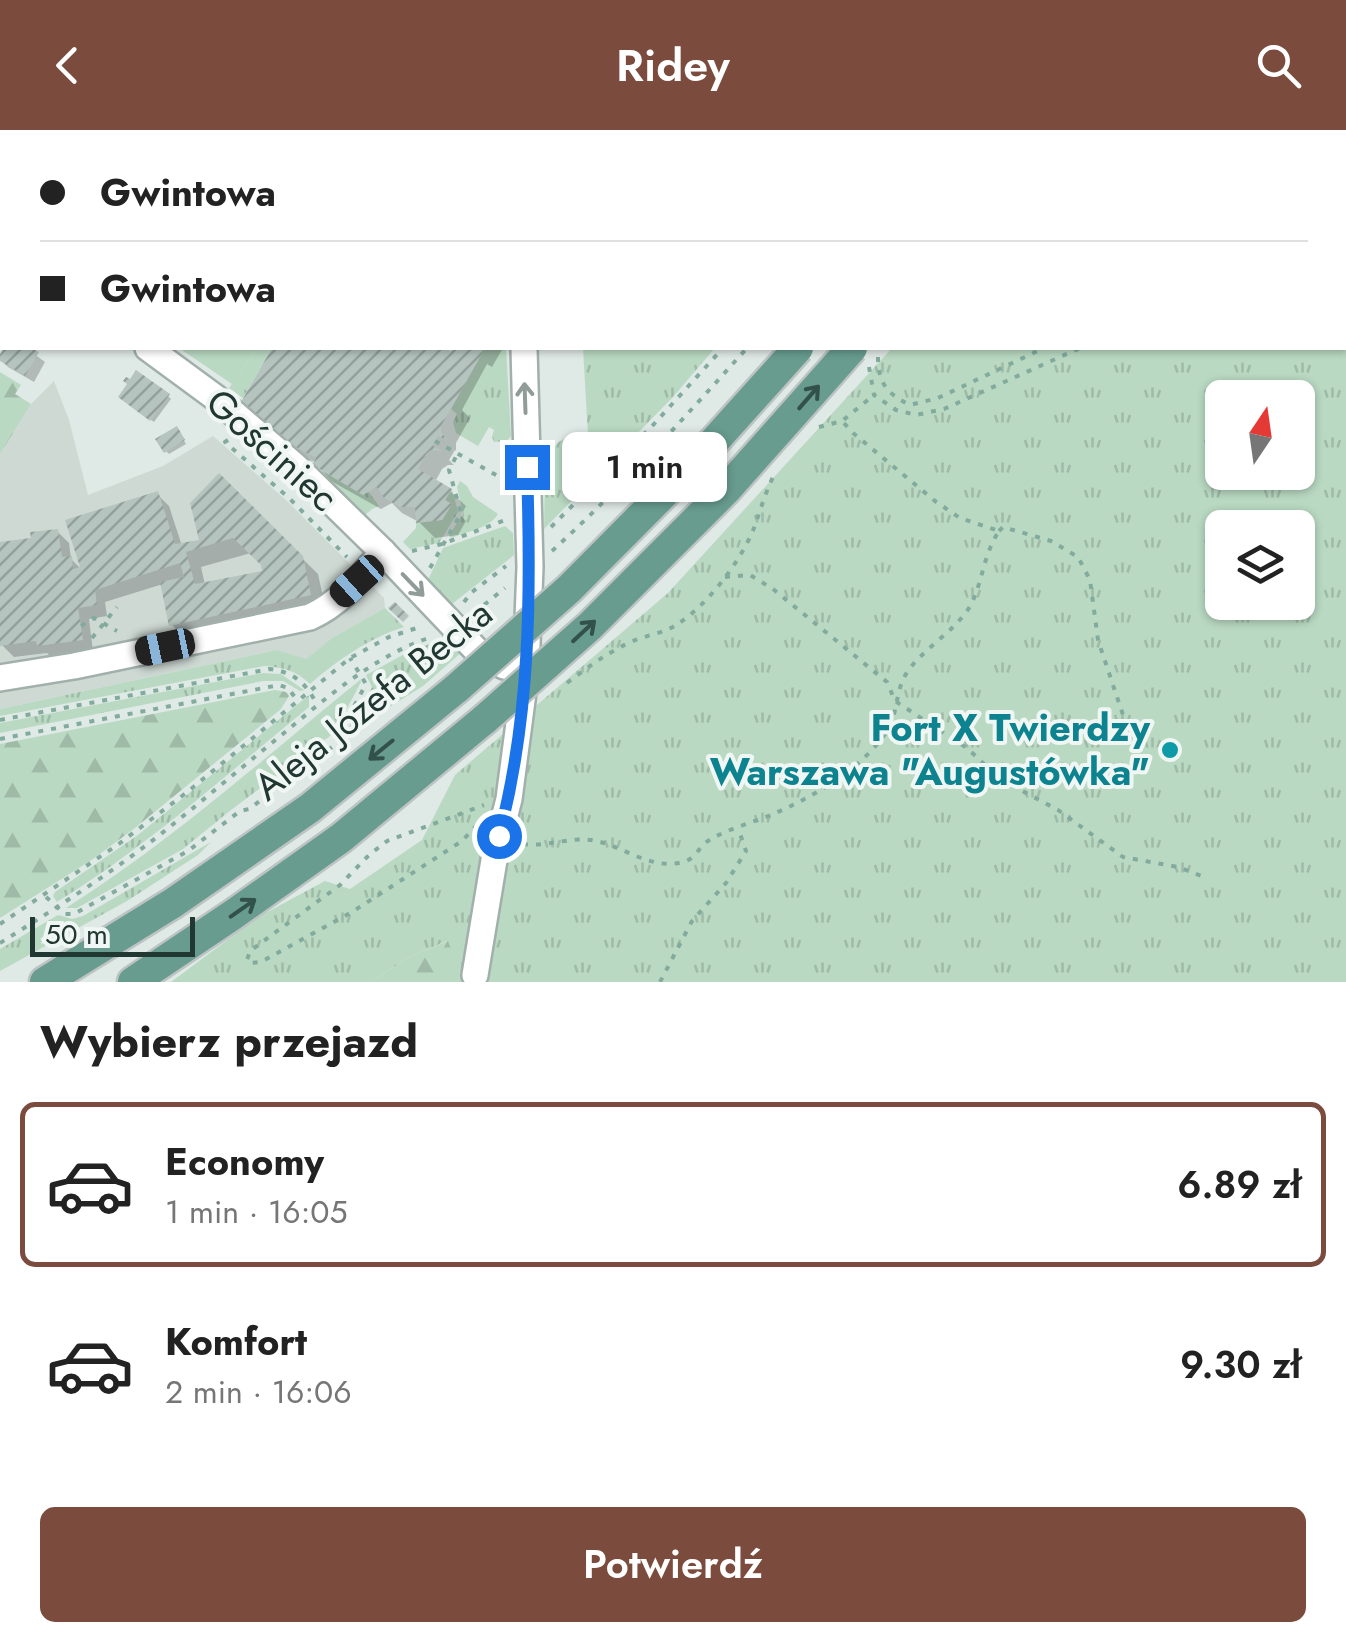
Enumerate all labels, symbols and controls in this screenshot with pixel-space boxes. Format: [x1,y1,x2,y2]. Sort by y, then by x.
text: Ridey [616,33,730,98]
icon: back [40,38,95,93]
icon: search [1251,38,1306,93]
text: Gwintowa [100,165,276,220]
text: Gwintowa [100,261,276,316]
street label: Gościniec [194,375,351,524]
north arrow [1205,380,1315,490]
map controls [1205,380,1315,620]
one-way arrow [516,382,535,414]
one-way arrow [797,385,820,410]
callout: 1 min [562,432,727,502]
text: 1 min [606,444,683,490]
route end [505,445,550,490]
button: layers [1205,510,1315,620]
car [325,550,389,612]
one-way arrow [401,572,425,596]
street label: Aleja Józefa Becka [242,586,504,813]
one-way arrow [571,620,596,643]
car [133,626,197,668]
place label: Fort X Twierdzy Warszawa "Augustówka" [710,700,1151,799]
one-way arrow [369,739,395,761]
marker: Fort X Twierdzy Warszawa "Augustówka" [1159,739,1181,761]
route start [477,814,522,859]
one-way arrow [229,898,257,919]
scale bar [30,912,195,956]
text: 50 m [45,914,108,955]
text: Wybierz przejazd [40,1009,418,1074]
text: Economy [165,1134,324,1189]
icon: car [45,1140,135,1230]
text: 6.89 zł [1177,1157,1301,1212]
text: 1 min · 16:05 [165,1189,348,1235]
text: Komfort [165,1314,307,1369]
icon: car [45,1320,135,1410]
text: 9.30 zł [1180,1337,1301,1392]
text: 2 min · 16:06 [165,1369,352,1415]
button: Potwierdź [40,1507,1306,1622]

